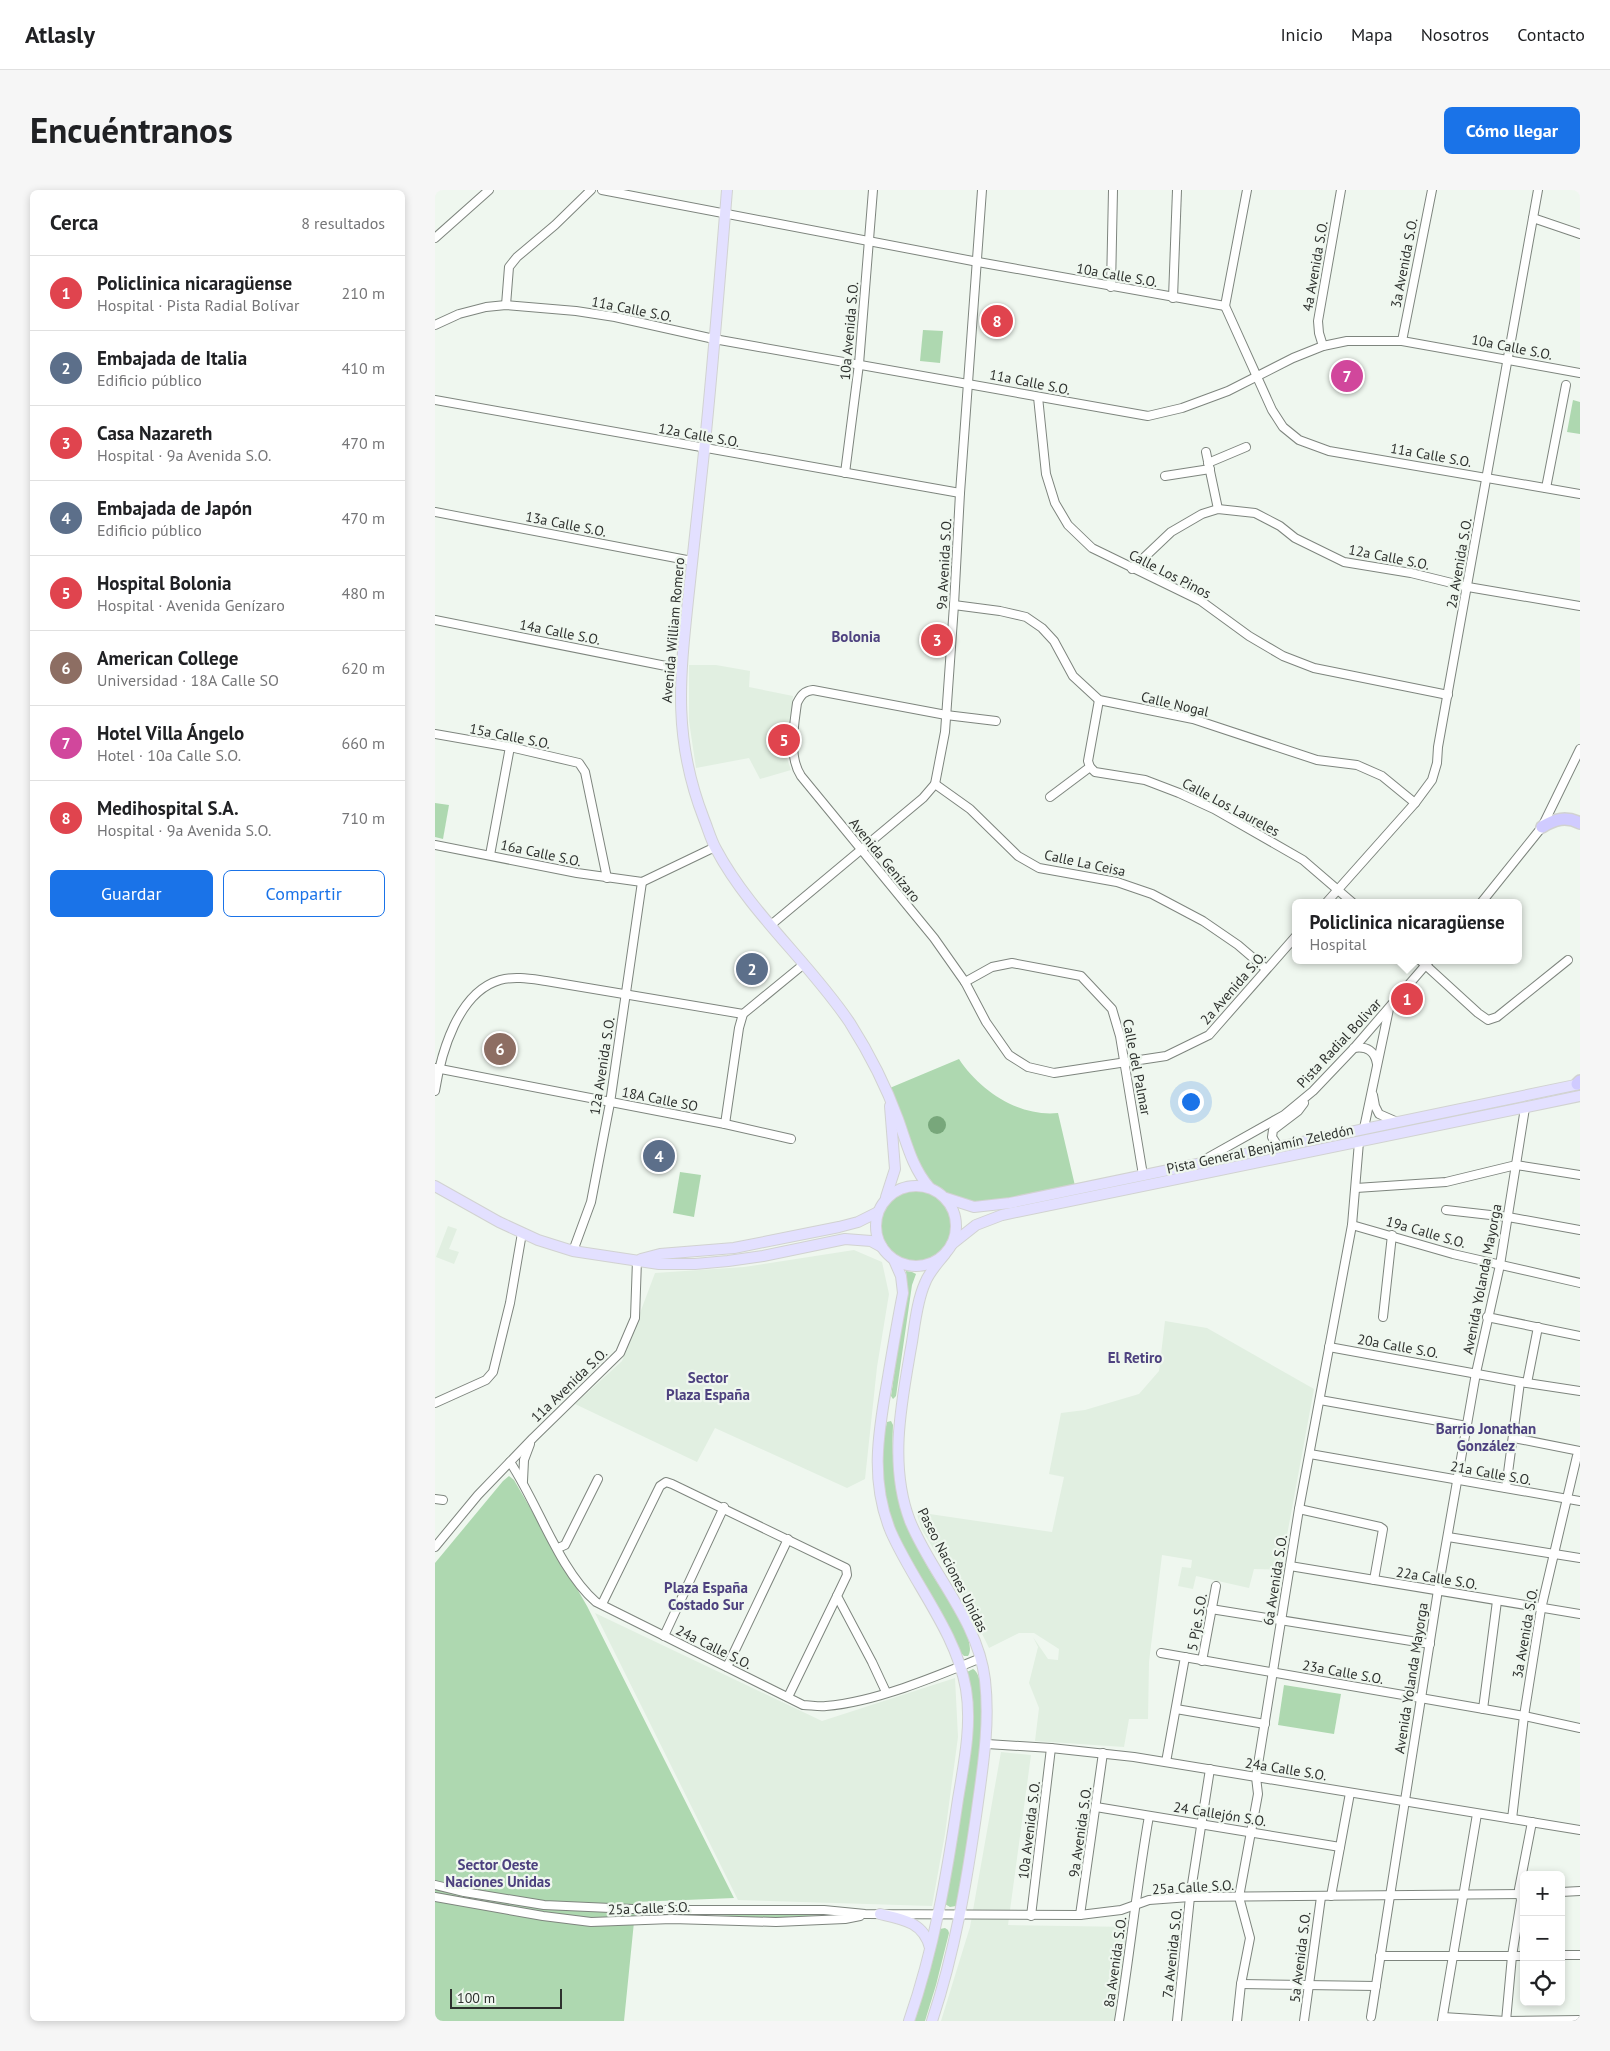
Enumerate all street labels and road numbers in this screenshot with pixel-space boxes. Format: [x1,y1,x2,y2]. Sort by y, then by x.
street label: 3a Avenida S.O. [1386,216,1422,310]
street label: 4a Avenida S.O. [1298,219,1332,313]
street label: 10a Calle S.O. [1075,259,1159,291]
street label: 10a Avenida S.O. [836,281,862,381]
street label: 11a Calle S.O. [590,292,674,326]
street label: 10a Calle S.O. [1470,330,1554,364]
street label: 11a Calle S.O. [988,365,1072,399]
street label: 12a Calle S.O. [657,419,741,451]
street label: 11a Calle S.O. [1389,439,1473,471]
street label: 13a Calle S.O. [524,507,608,541]
street label: 2a Avenida S.O. [1442,516,1476,610]
street label: 9a Avenida S.O. [933,518,955,610]
street label: 12a Calle S.O. [1347,540,1431,574]
street label: Calle Los Pinos [1126,546,1214,602]
street label: Avenida William Romero [658,556,688,704]
street label: 14a Calle S.O. [518,615,602,649]
street label: Calle Nogal [1139,687,1211,721]
street label: 15a Calle S.O. [468,719,552,753]
street label: Calle Los Laureles [1179,774,1283,840]
street label: Avenida Genízaro [845,814,925,906]
street label: 16a Calle S.O. [499,836,583,870]
street label: Calle La Ceisa [1043,846,1127,880]
street label: 2a Avenida S.O. [1196,948,1270,1028]
street label: Pista Radial Bolivar [1293,994,1385,1092]
street label: 12a Avenida S.O. [585,1016,619,1116]
street label: Calle del Palmar [1119,1017,1155,1117]
street label: 18A Calle SO [620,1083,700,1115]
street label: Pista General Benjamín Zeledón [1165,1120,1355,1178]
street label: Avenida Yolanda Mayorga [1459,1202,1505,1356]
street label: 19a Calle S.O. [1384,1212,1468,1252]
street label: 20a Calle S.O. [1356,1330,1440,1362]
street label: 11a Avenida S.O. [527,1344,611,1426]
street label: 21a Calle S.O. [1449,1457,1533,1489]
street label: Paseo Naciones Unidas [914,1505,992,1635]
street label: 6a Avenida S.O. [1259,1533,1291,1627]
street label: 22a Calle S.O. [1395,1563,1479,1593]
street label: 3a Avenida S.O. [1508,1586,1542,1680]
street label: 5 Pje. S.O. [1183,1592,1211,1652]
street label: Avenida Yolanda Mayorga [1390,1601,1432,1755]
street label: 24a Calle S.O. [673,1621,755,1673]
street label: 23a Calle S.O. [1301,1656,1385,1688]
street label: 24a Calle S.O. [1244,1754,1328,1784]
street label: 10a Avenida S.O. [1014,1780,1044,1880]
street label: 9a Avenida S.O. [1065,1785,1095,1879]
street label: 24 Callejón S.O. [1172,1798,1268,1830]
street label: 25a Calle S.O. [1151,1876,1235,1898]
street label: 25a Calle S.O. [608,1898,690,1918]
street label: 7a Avenida S.O. [1158,1907,1186,1999]
street label: 5a Avenida S.O. [1285,1911,1315,2003]
street label: 8a Avenida S.O. [1100,1915,1130,2009]

